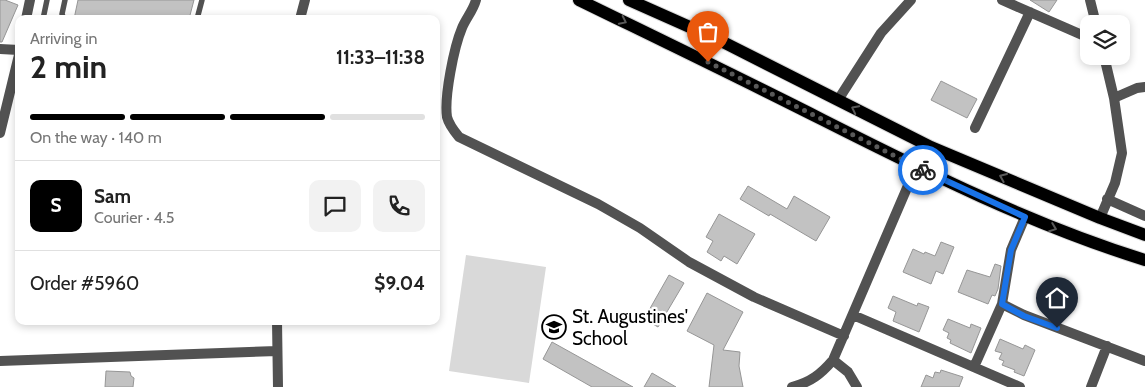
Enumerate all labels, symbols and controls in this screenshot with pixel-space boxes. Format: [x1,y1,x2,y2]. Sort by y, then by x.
pin [687,11,729,62]
one-way arrow [618,15,627,26]
map controls [1080,15,1130,65]
button: layers [1080,15,1130,65]
icon: bag [694,18,722,46]
text: Arriving in [30,29,97,48]
text: 11:33–11:38 [336,46,425,69]
text: 2 min [30,47,107,86]
one-way arrow [851,105,860,115]
text: On the way · 140 m [30,128,162,147]
courier [898,145,948,195]
icon: bike [909,156,937,184]
one-way arrow [999,173,1007,183]
button: chat [309,180,361,232]
button: phone [373,180,425,232]
text: Sam [94,185,131,208]
text: S [50,194,62,217]
text: Courier · 4.5 [94,208,175,227]
one-way arrow [1049,222,1057,232]
text: Order #5960 [30,272,139,295]
text: $9.04 [374,272,425,295]
pin [1036,277,1078,328]
icon: home [1043,284,1071,312]
place label: St. Augustines' School [572,305,688,350]
school or university icon: St. Augustines' School [541,314,567,340]

